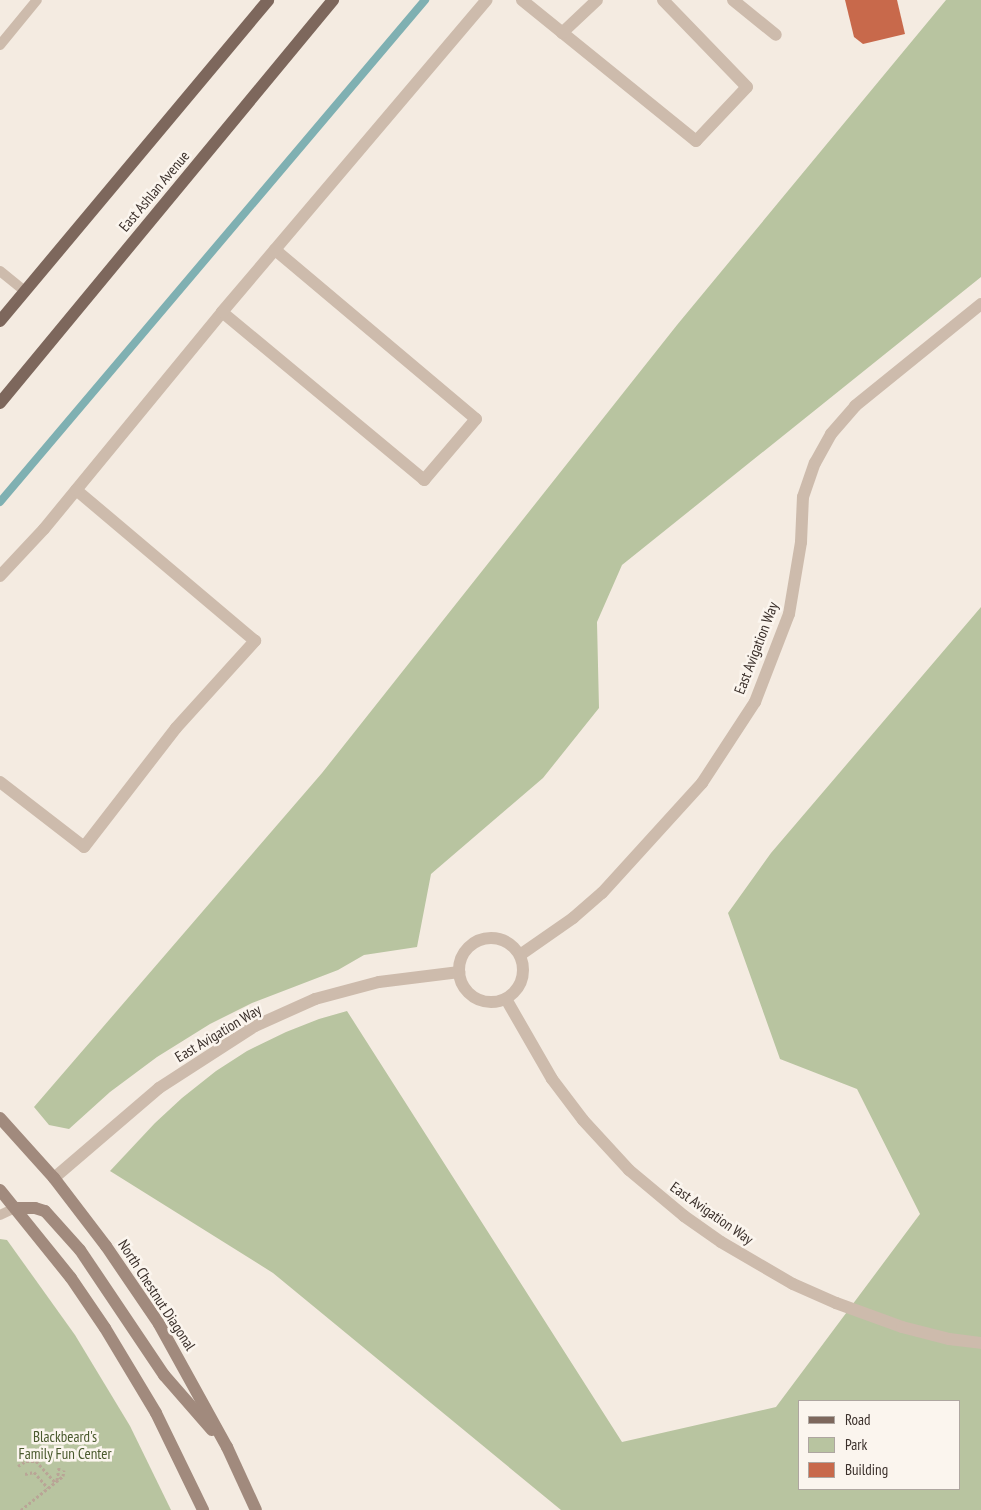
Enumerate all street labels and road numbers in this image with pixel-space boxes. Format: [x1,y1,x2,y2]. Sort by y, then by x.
street label: East Ashlan Avenue [115,147,193,235]
street label: East Avigation Way [730,599,782,697]
street label: East Avigation Way [171,1000,265,1066]
street label: East Avigation Way [667,1178,757,1248]
street label: North Chestnut Diagonal [114,1236,200,1354]

